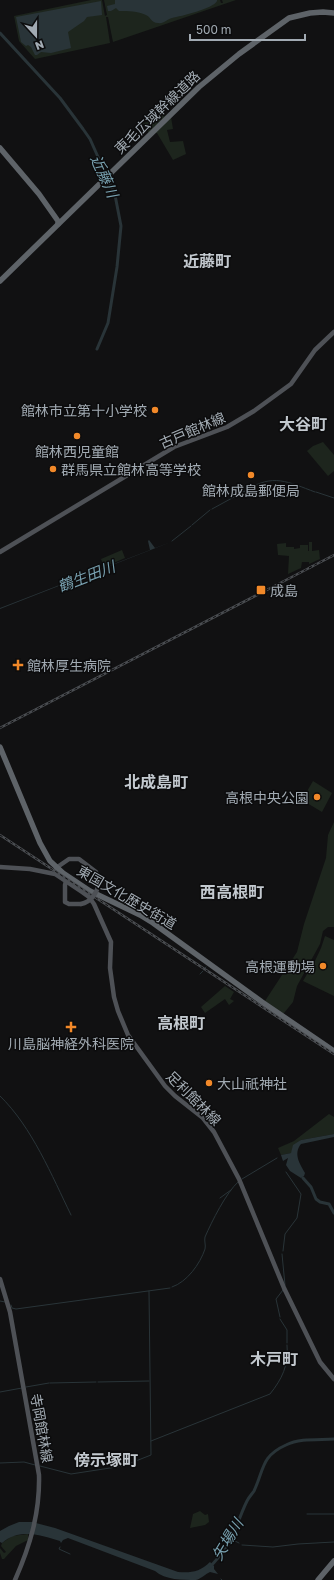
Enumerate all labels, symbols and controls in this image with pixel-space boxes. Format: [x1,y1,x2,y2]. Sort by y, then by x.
north arrow [16,16,56,56]
scale bar [190,16,305,42]
text: 500 m [196,22,231,37]
text: N [34,38,46,53]
street label: 東毛広域幹線道路 [111,67,203,157]
water label: 近藤川 [88,152,123,202]
district label: 近藤町 [183,251,231,271]
place label: 館林市立第十小学校 [21,402,147,419]
marker: 館林市立第十小学校 [150,405,160,415]
street label: 古戸館林線 [156,409,228,451]
district label: 大谷町 [279,414,327,434]
marker: 館林西児童館 [72,431,82,441]
place label: 館林西児童館 [35,443,119,460]
place label: 群馬県立館林高等学校 [61,461,201,478]
marker: 群馬県立館林高等学校 [48,464,58,474]
marker: 館林成島郵便局 [246,470,256,480]
place label: 館林成島郵便局 [202,482,300,499]
water label: 鶴生田川 [55,556,119,595]
place label: 成島 [270,582,298,599]
marker: 成島 [255,584,267,596]
place label: 館林厚生病院 [27,657,111,674]
marker: 館林厚生病院 [12,659,24,671]
district label: 北成島町 [124,772,188,792]
place label: 高根中央公園 [225,789,309,806]
marker: 高根中央公園 [312,792,322,802]
street label: 東国文化歴史街道 [74,862,180,932]
district label: 西高根町 [200,882,264,902]
place label: 高根運動場 [245,958,315,975]
marker: 高根運動場 [318,961,328,971]
district label: 高根町 [157,1013,205,1033]
marker: 川島脳神経外科医院 [65,1021,77,1033]
place label: 川島脳神経外科医院 [8,1035,134,1052]
street label: 足利館林線 [163,1067,225,1129]
place label: 大山祇神社 [217,1075,287,1092]
marker: 大山祇神社 [204,1078,214,1088]
district label: 木戸町 [250,1349,298,1369]
street label: 寺岡館林線 [28,1392,56,1464]
district label: 傍示塚町 [74,1450,138,1470]
water label: 矢場川 [208,1513,247,1563]

